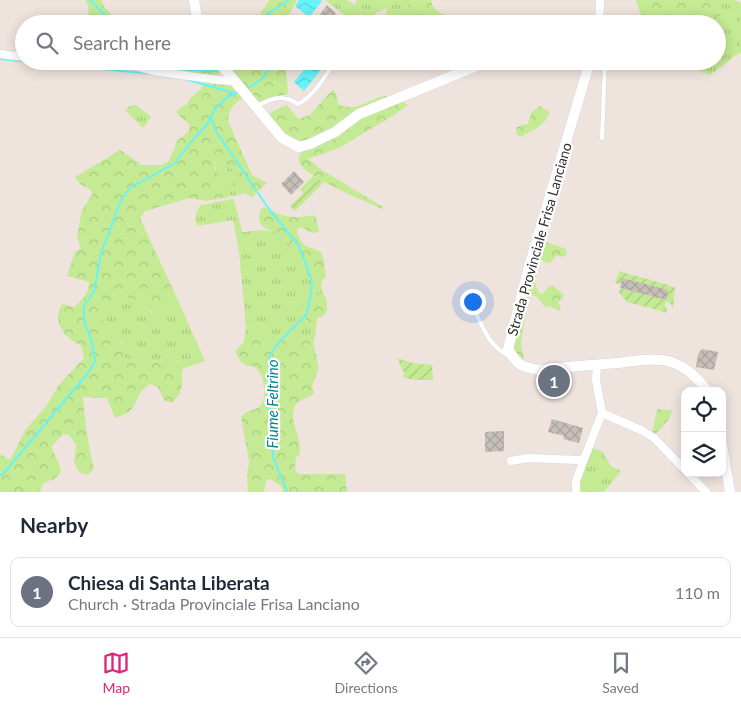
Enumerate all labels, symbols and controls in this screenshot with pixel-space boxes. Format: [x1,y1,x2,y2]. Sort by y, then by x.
search box [15,15,726,70]
icon: search [33,29,61,57]
text: Search here [73,31,171,54]
street label: Strada Provinciale Frisa Lanciano [503,140,575,338]
your location [460,289,486,315]
water label: Fiume Feltrino [263,359,281,449]
pin: 1 [538,362,570,400]
map controls [681,387,726,477]
button: locate [681,387,726,432]
button: layers [681,432,726,477]
text: Nearby [20,512,88,537]
text: Chiesa di Santa Liberata [68,571,270,594]
text: 1 [32,583,42,602]
text: 110 m [675,583,720,602]
text: Church · Strada Provinciale Frisa Lanciano [68,594,360,613]
tab: Map [102,649,130,696]
tab: Directions [335,649,398,696]
tab: Saved [602,649,639,696]

